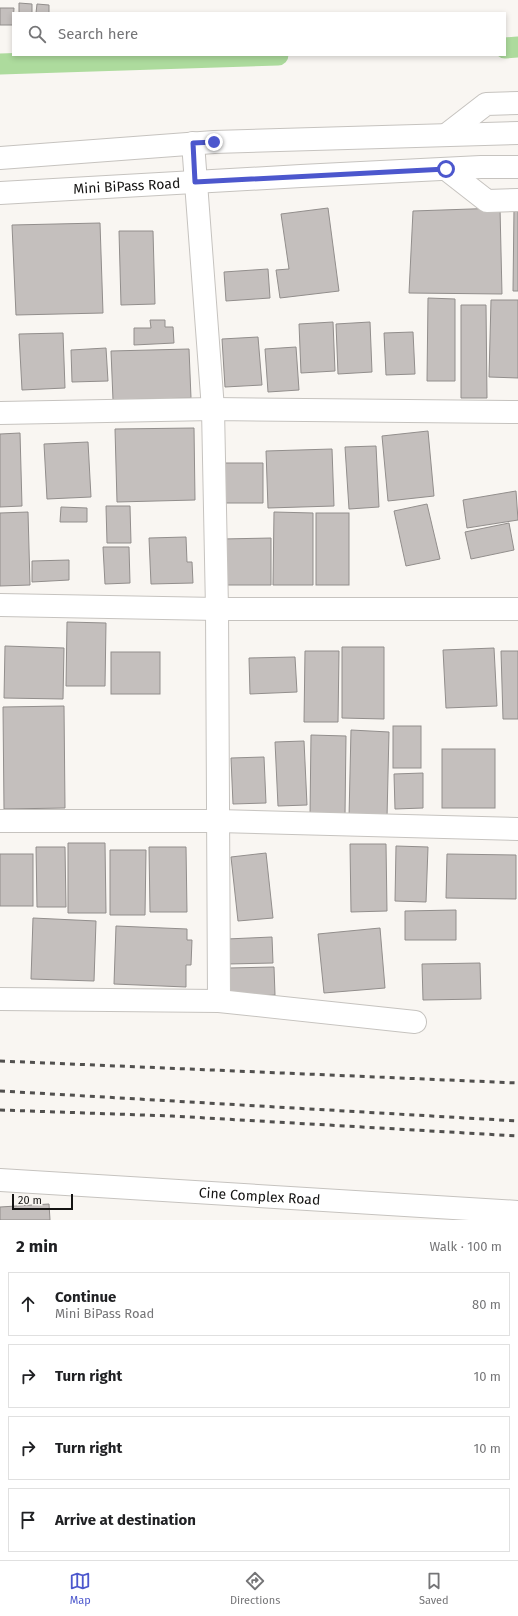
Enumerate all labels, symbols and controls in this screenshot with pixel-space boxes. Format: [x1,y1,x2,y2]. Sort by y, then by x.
search box [12,12,506,56]
icon: search [26,23,48,45]
text: Search here [58,25,138,43]
route end [205,133,223,151]
route start [437,160,455,178]
street label: Mini BiPass Road [73,174,181,197]
street label: Cine Complex Road [198,1184,321,1208]
scale bar [12,1192,73,1211]
text: 20 m [18,1194,42,1207]
text: 2 min [16,1236,58,1257]
text: Walk · 100 m [430,1239,502,1254]
text: Continue [55,1288,116,1306]
icon: ahead [17,1293,39,1315]
text: 80 m [472,1297,501,1312]
text: Mini BiPass Road [55,1306,154,1321]
icon: right [17,1365,39,1387]
text: Turn right [55,1367,122,1385]
text: 10 m [474,1369,501,1384]
icon: right [17,1437,39,1459]
text: Turn right [55,1439,122,1457]
text: 10 m [474,1441,501,1456]
icon: arrive [17,1509,39,1531]
text: Arrive at destination [55,1511,196,1529]
tab: Map [69,1570,91,1607]
tab: Directions [230,1570,280,1607]
tab: Saved [419,1570,449,1607]

